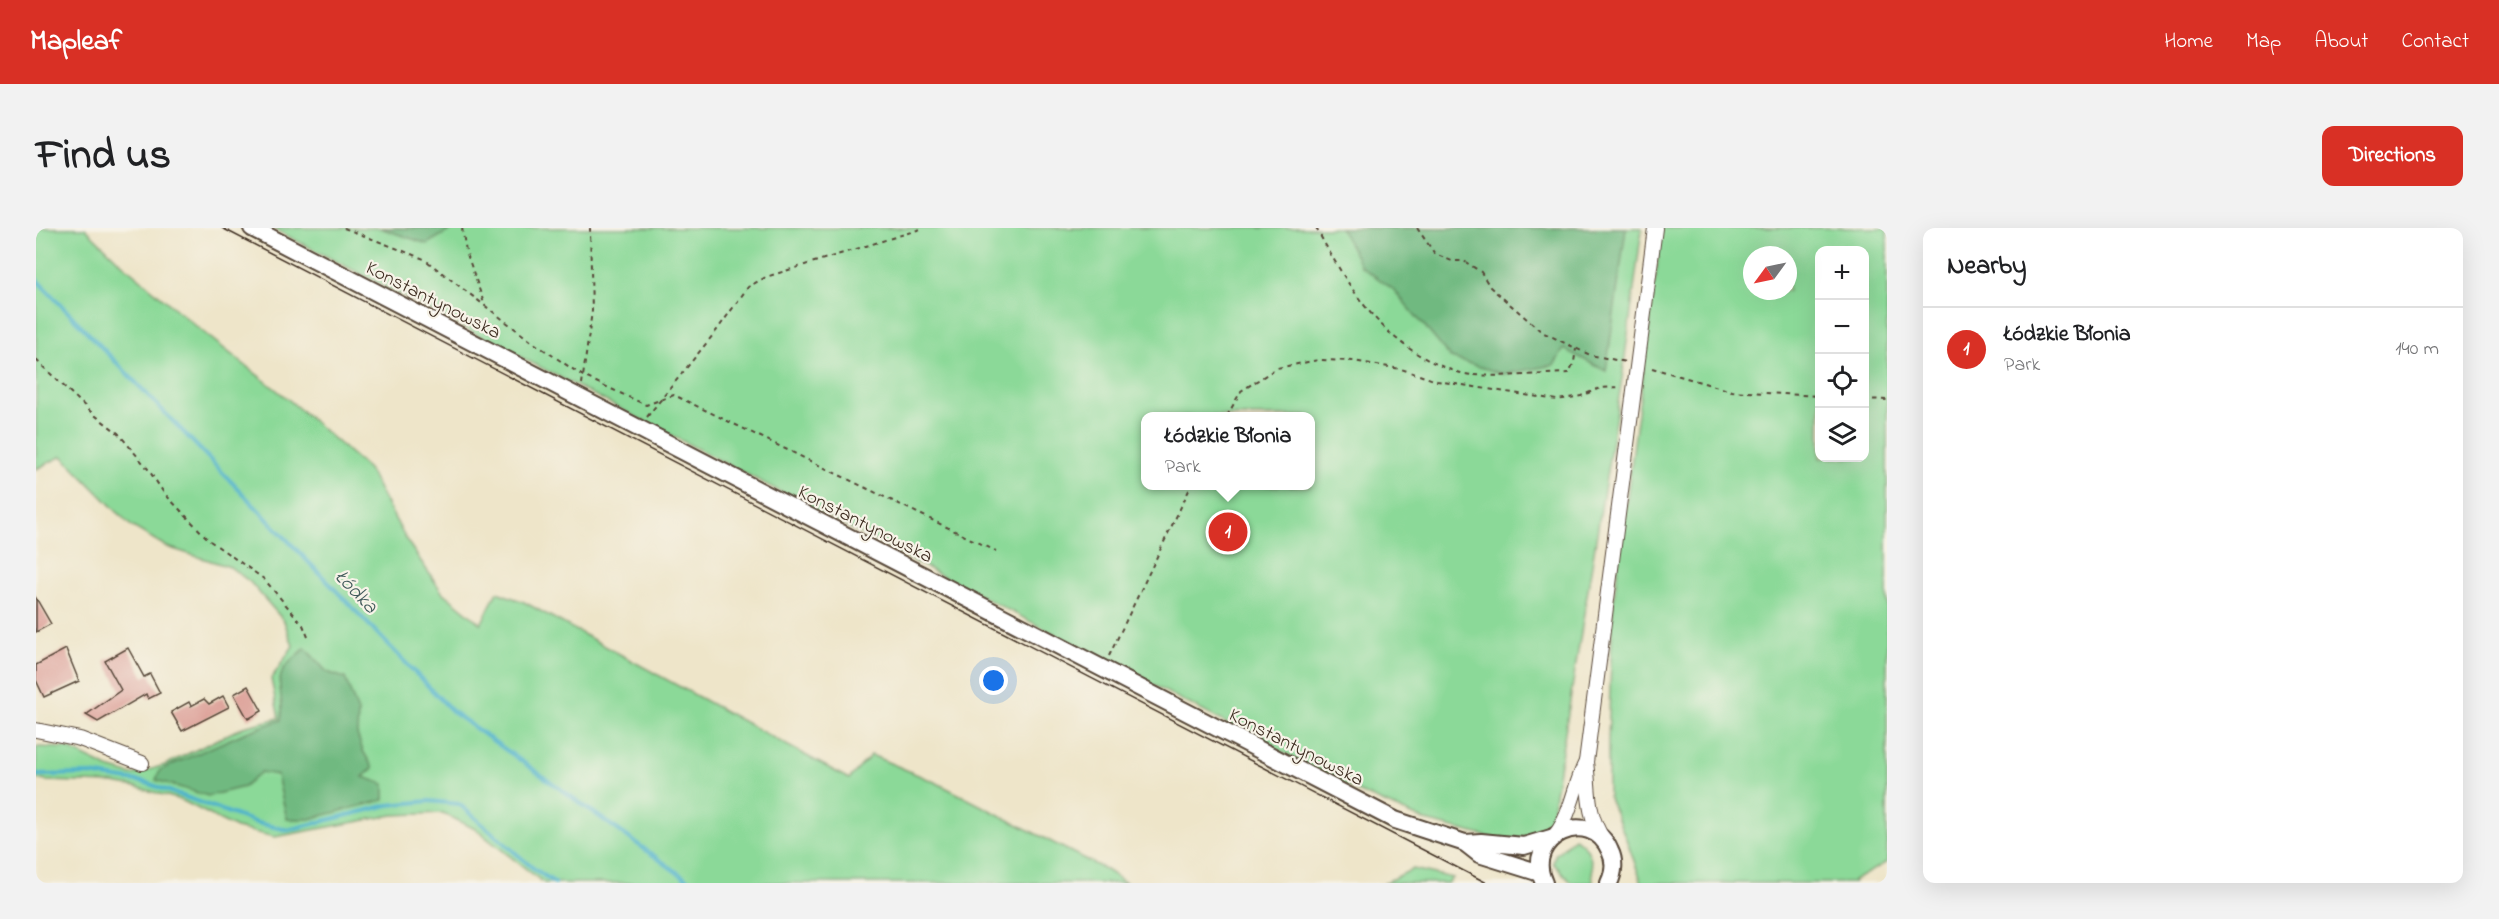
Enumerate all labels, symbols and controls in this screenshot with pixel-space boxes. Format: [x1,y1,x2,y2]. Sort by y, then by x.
text: Mapleaf [30,22,122,63]
text: Home [2164,27,2213,57]
text: Map [2246,27,2281,57]
text: About [2314,27,2368,57]
text: Contact [2401,27,2469,57]
text: Find us [36,126,171,187]
button: Directions [2322,126,2463,186]
north arrow [1743,246,1797,300]
map controls [1815,246,1869,462]
button: + [1815,246,1869,300]
text: Nearby [1947,248,2026,286]
street label: Konstantynowska [360,255,506,348]
button: − [1815,300,1869,354]
text: Łódzkie Błonia [2004,319,2131,351]
text: 1 [1963,335,1970,364]
text: 140 m [2395,335,2439,364]
text: Park [2004,351,2040,380]
button: locate [1815,354,1869,408]
button: layers [1815,408,1869,462]
popup [1141,412,1315,490]
text: Łódzkie Błonia [1165,421,1291,453]
text: Park [1165,453,1201,482]
street label: Konstantynowska [792,479,938,572]
pin: 1 [1208,510,1248,554]
water label: Łódka [327,564,385,622]
your location [979,666,1008,695]
street label: Konstantynowska [1223,702,1369,795]

